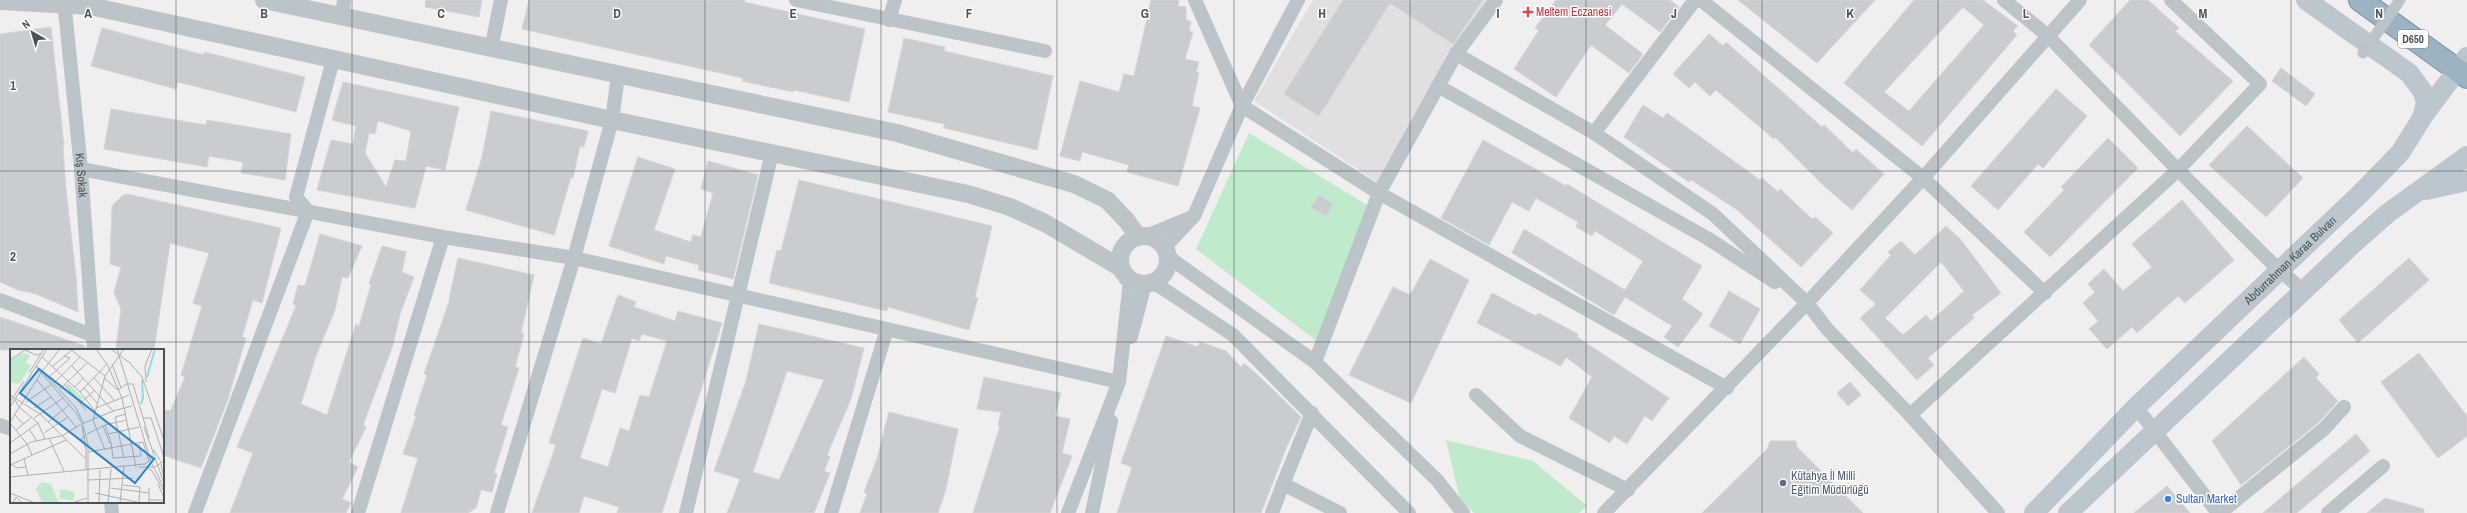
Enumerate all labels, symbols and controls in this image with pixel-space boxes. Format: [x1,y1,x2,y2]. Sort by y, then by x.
place label: Meltem Eczanesi [1536,4,1611,20]
text: A [84,5,92,22]
text: B [260,5,268,22]
text: C [437,5,445,22]
text: D [613,5,621,22]
text: E [789,5,797,22]
text: F [966,5,973,22]
text: G [1141,5,1149,22]
text: H [1318,5,1326,22]
text: I [1497,5,1500,22]
text: J [1671,5,1677,22]
text: K [1846,5,1854,22]
text: L [2023,5,2030,22]
text: M [2199,5,2208,22]
text: N [2375,5,2383,22]
marker: Meltem Eczanesi [1523,7,1533,17]
north arrow [12,12,52,52]
text: N [19,17,33,32]
road number: D650 [2398,30,2428,48]
text: 1 [10,77,16,94]
street label: Kış Sokak [71,152,91,198]
street label: Abdurrahman Karaa Bulvarı [2240,212,2340,309]
text: 2 [10,248,16,265]
inset map [10,349,164,503]
place label: Kütahya İl Milli Eğitim Müdürlüğü [1791,468,1869,498]
marker: Kütahya İl Milli Eğitim Müdürlüğü [1778,478,1788,488]
place label: Sultan Market [2176,491,2237,507]
marker: Sultan Market [2163,494,2173,504]

